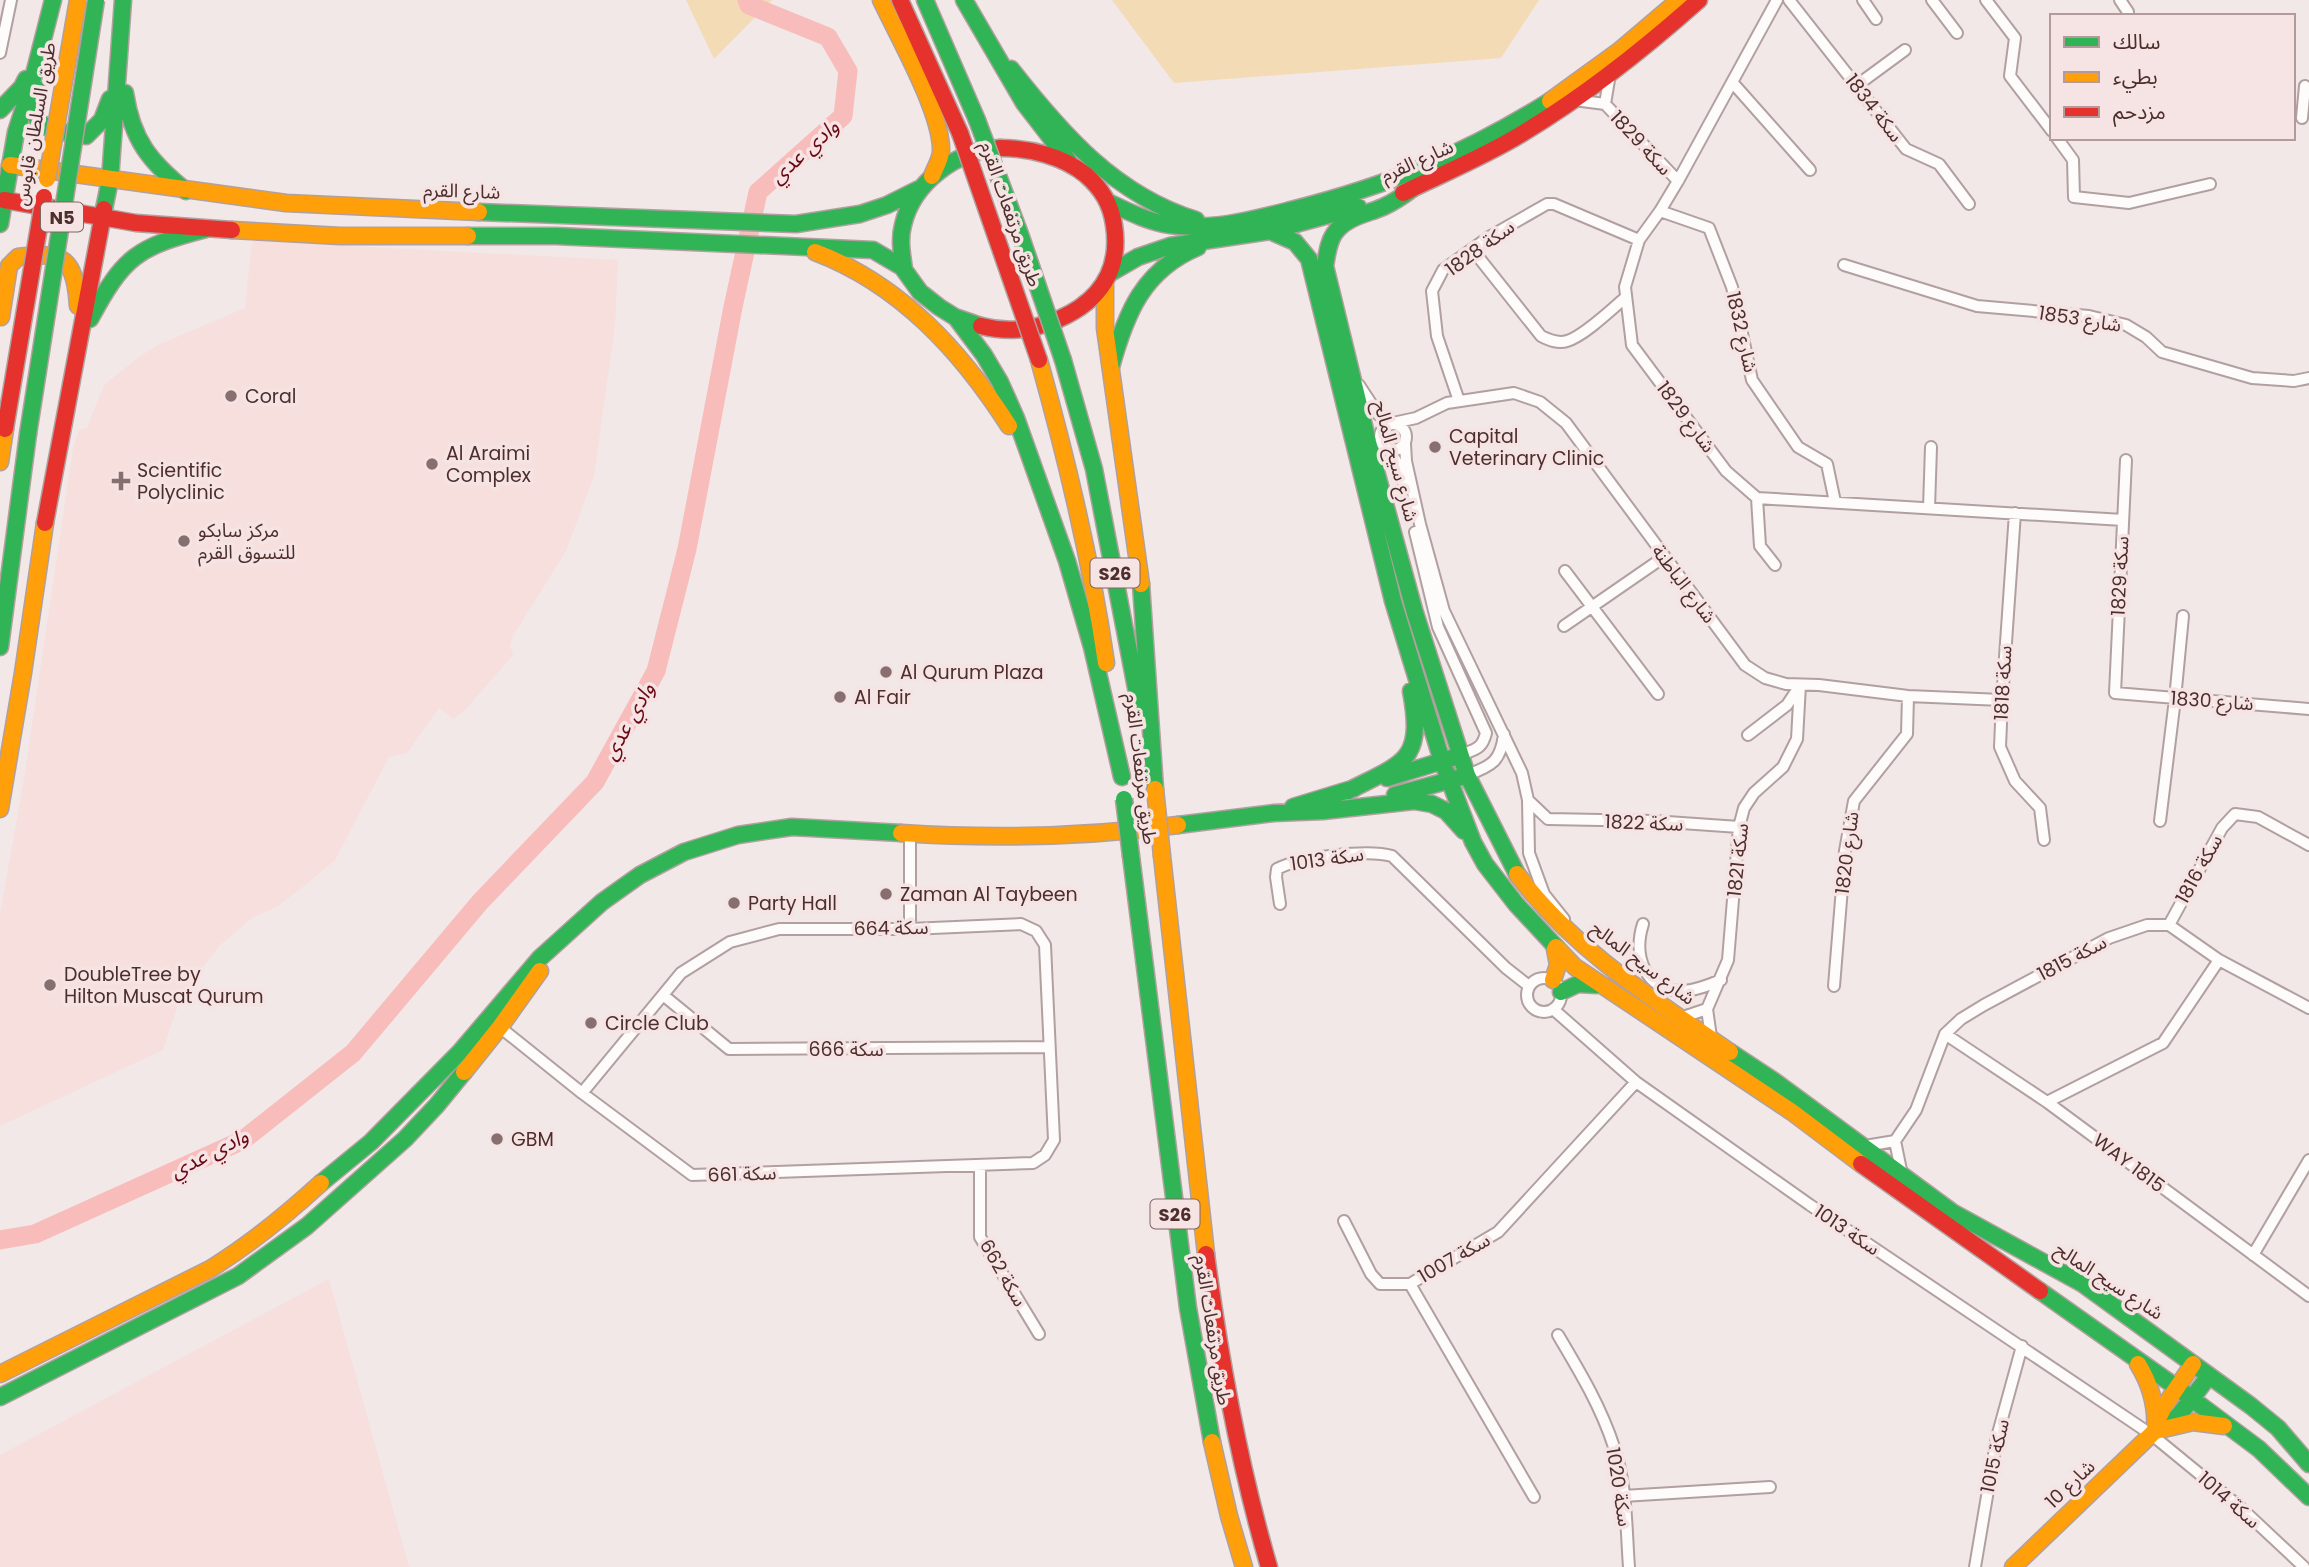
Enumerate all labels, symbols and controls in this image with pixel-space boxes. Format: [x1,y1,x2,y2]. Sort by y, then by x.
legend [2050,14,2295,140]
text: سالك [2113,27,2160,56]
street label: طريق السلطان قابوس [7,40,63,208]
text: بطيء [2113,62,2158,93]
street label: سكة 1834 [1839,68,1909,148]
text: مزدحم [2113,97,2166,127]
street label: سكة 1829 [1604,105,1678,181]
water label: وادي عدي [763,112,846,191]
street label: شارع القرم [1376,133,1458,190]
street label: طريق مرتفعات القرم [973,138,1049,291]
street label: شارع القرم [423,176,501,207]
road number: N5 [41,202,83,232]
street label: سكة 1828 [1440,214,1520,282]
street label: 1832 شارع [1720,289,1764,375]
street label: شارع 1853 [2037,299,2123,339]
street label: 1829 شارع [1650,376,1722,458]
place label: Coral [245,383,296,410]
marker: Coral [223,388,239,404]
street label: شارع سيح المالح [1366,397,1425,525]
place label: Capital Veterinary Clinic [1449,423,1604,472]
marker: Capital Veterinary Clinic [1427,439,1443,455]
place label: Al Araimi Complex [446,440,531,489]
marker: Al Araimi Complex [424,456,440,472]
place label: Scientific Polyclinic [137,457,225,506]
marker: Scientific Polyclinic [111,471,131,491]
place label: مركز سابكو للتسوق القرم [198,517,295,567]
marker: مركز سابكو للتسوق القرم [176,533,192,549]
street label: سكة 1829 [2104,535,2136,617]
street label: شارع الباطنة [1645,539,1723,629]
road number: S26 [1090,558,1140,588]
street label: سكة 1818 [1988,645,2018,721]
place label: Al Qurum Plaza [900,659,1044,686]
marker: Al Qurum Plaza [878,664,894,680]
water label: وادي عدي [595,677,663,766]
place label: Al Fair [854,684,911,711]
street label: 1830 شارع [2170,685,2254,717]
marker: Al Fair [832,689,848,705]
street label: طريق مرتفعات القرم [1117,692,1164,846]
street label: سكة 1822 [1604,808,1684,838]
street label: 1820 شارع [1829,810,1865,896]
street label: سكة 1821 [1721,822,1755,898]
street label: سكة 1816 [2169,830,2229,908]
street label: سكة 1013 [1288,840,1366,878]
place label: Zaman Al Taybeen [900,881,1078,908]
marker: Zaman Al Taybeen [878,886,894,902]
place label: Party Hall [748,890,837,917]
marker: Party Hall [726,895,742,911]
street label: سكة 664 [853,914,929,942]
street label: شارع سيح المالح [1584,915,1701,1012]
street label: سكة 1815 [2033,928,2111,988]
place label: DoubleTree by Hilton Muscat Qurum [64,961,264,1010]
marker: DoubleTree by Hilton Muscat Qurum [42,977,58,993]
place label: Circle Club [605,1010,709,1037]
marker: Circle Club [583,1015,599,1031]
street label: سكة 666 [808,1036,884,1063]
water label: وادي عدي [165,1121,254,1187]
place label: GBM [511,1126,554,1153]
street label: WAY 1815 [2087,1127,2171,1199]
marker: GBM [489,1131,505,1147]
street label: سكة 661 [707,1159,777,1189]
street label: سكة 1013 [1809,1198,1885,1262]
road number: S26 [1150,1199,1200,1228]
street label: سكة 1007 [1413,1227,1495,1289]
street label: سكة 662 [973,1234,1033,1312]
street label: شارع سيح المالح [2049,1236,2169,1327]
street label: طريق مرتفعات القرم [1187,1253,1238,1408]
street label: سكة 1015 [1974,1417,2016,1495]
street label: سكة 1020 [1599,1446,1639,1528]
street label: شارع 10 [2039,1453,2101,1515]
street label: سكة 1014 [2192,1465,2266,1535]

